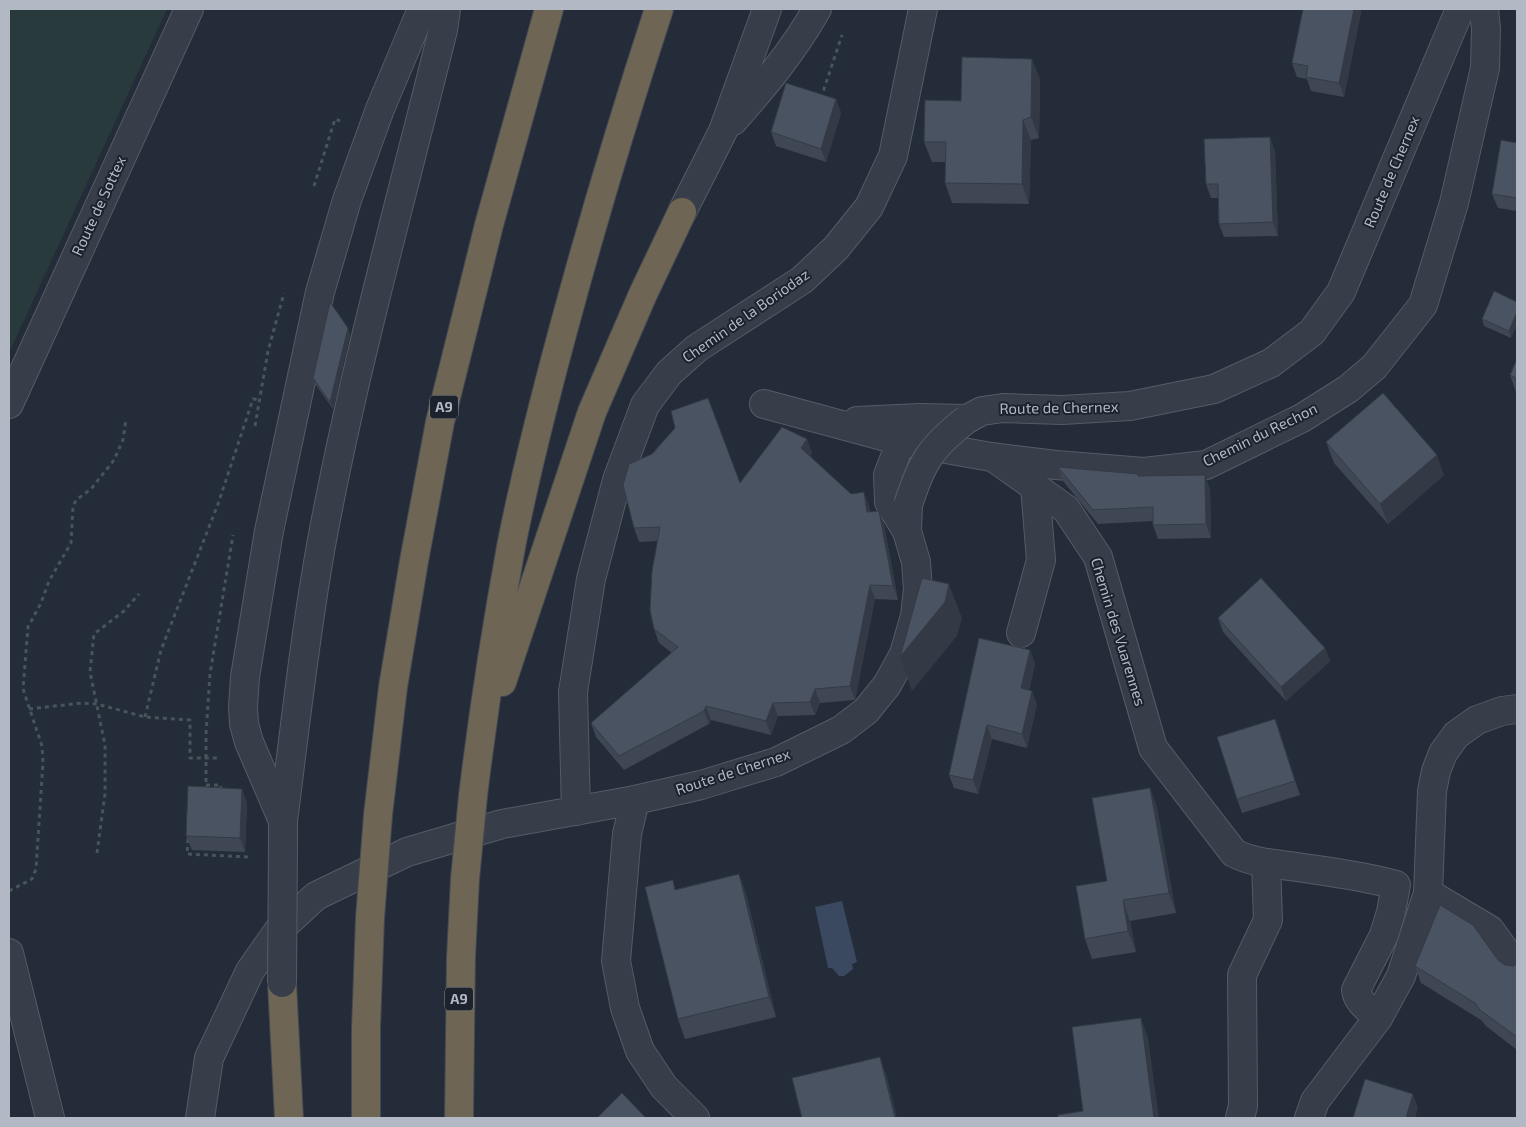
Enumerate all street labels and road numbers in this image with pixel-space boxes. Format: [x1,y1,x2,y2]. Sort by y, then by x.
street label: Route de Chernex [1359,113,1423,230]
street label: Route de Sottex [67,153,129,258]
street label: Chemin de la Boriodaz [678,265,812,366]
road number: A9 [430,396,458,418]
street label: Route de Chernex [999,397,1119,417]
street label: Chemin du Rechon [1199,399,1320,470]
street label: Chemin des Vuarennes [1088,555,1150,708]
street label: Route de Chernex [673,744,792,798]
road number: A9 [445,988,473,1011]

